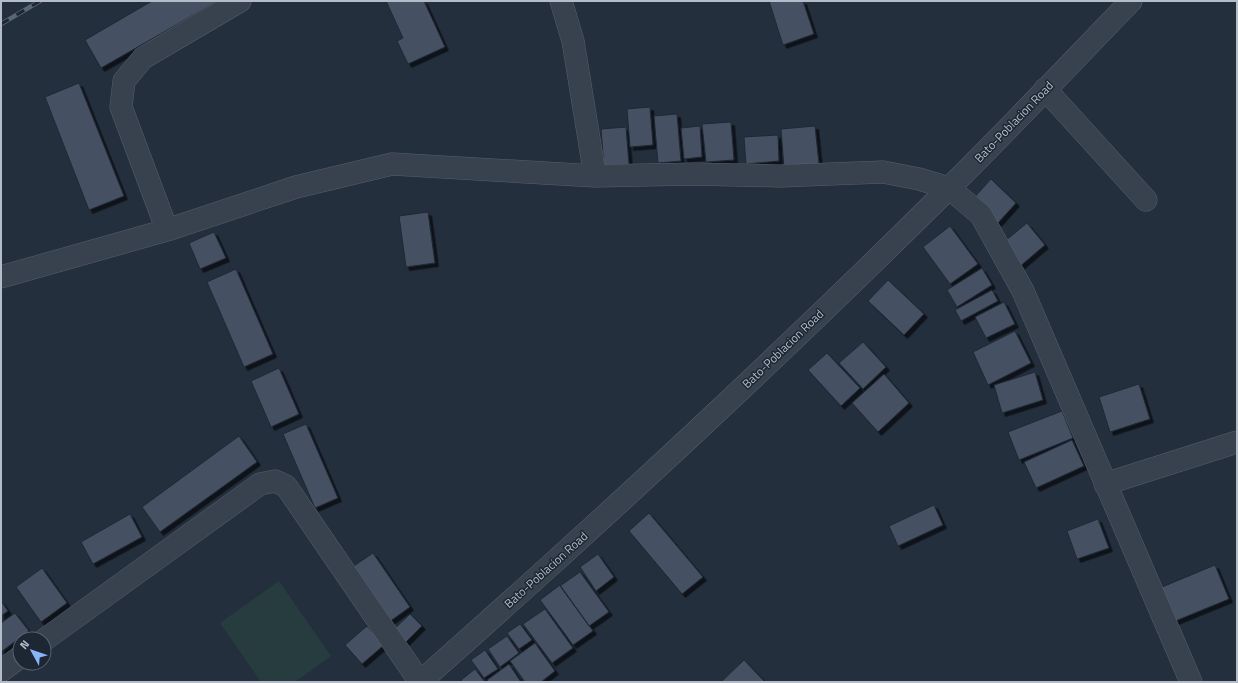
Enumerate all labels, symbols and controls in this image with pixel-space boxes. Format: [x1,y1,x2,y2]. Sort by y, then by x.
street label: Bato-Poblacion Road [970,77,1058,167]
street label: Bato-Poblacion Road [738,305,828,393]
street label: Bato-Poblacion Road [500,527,592,612]
north arrow [12,631,52,671]
text: N [16,637,33,653]

